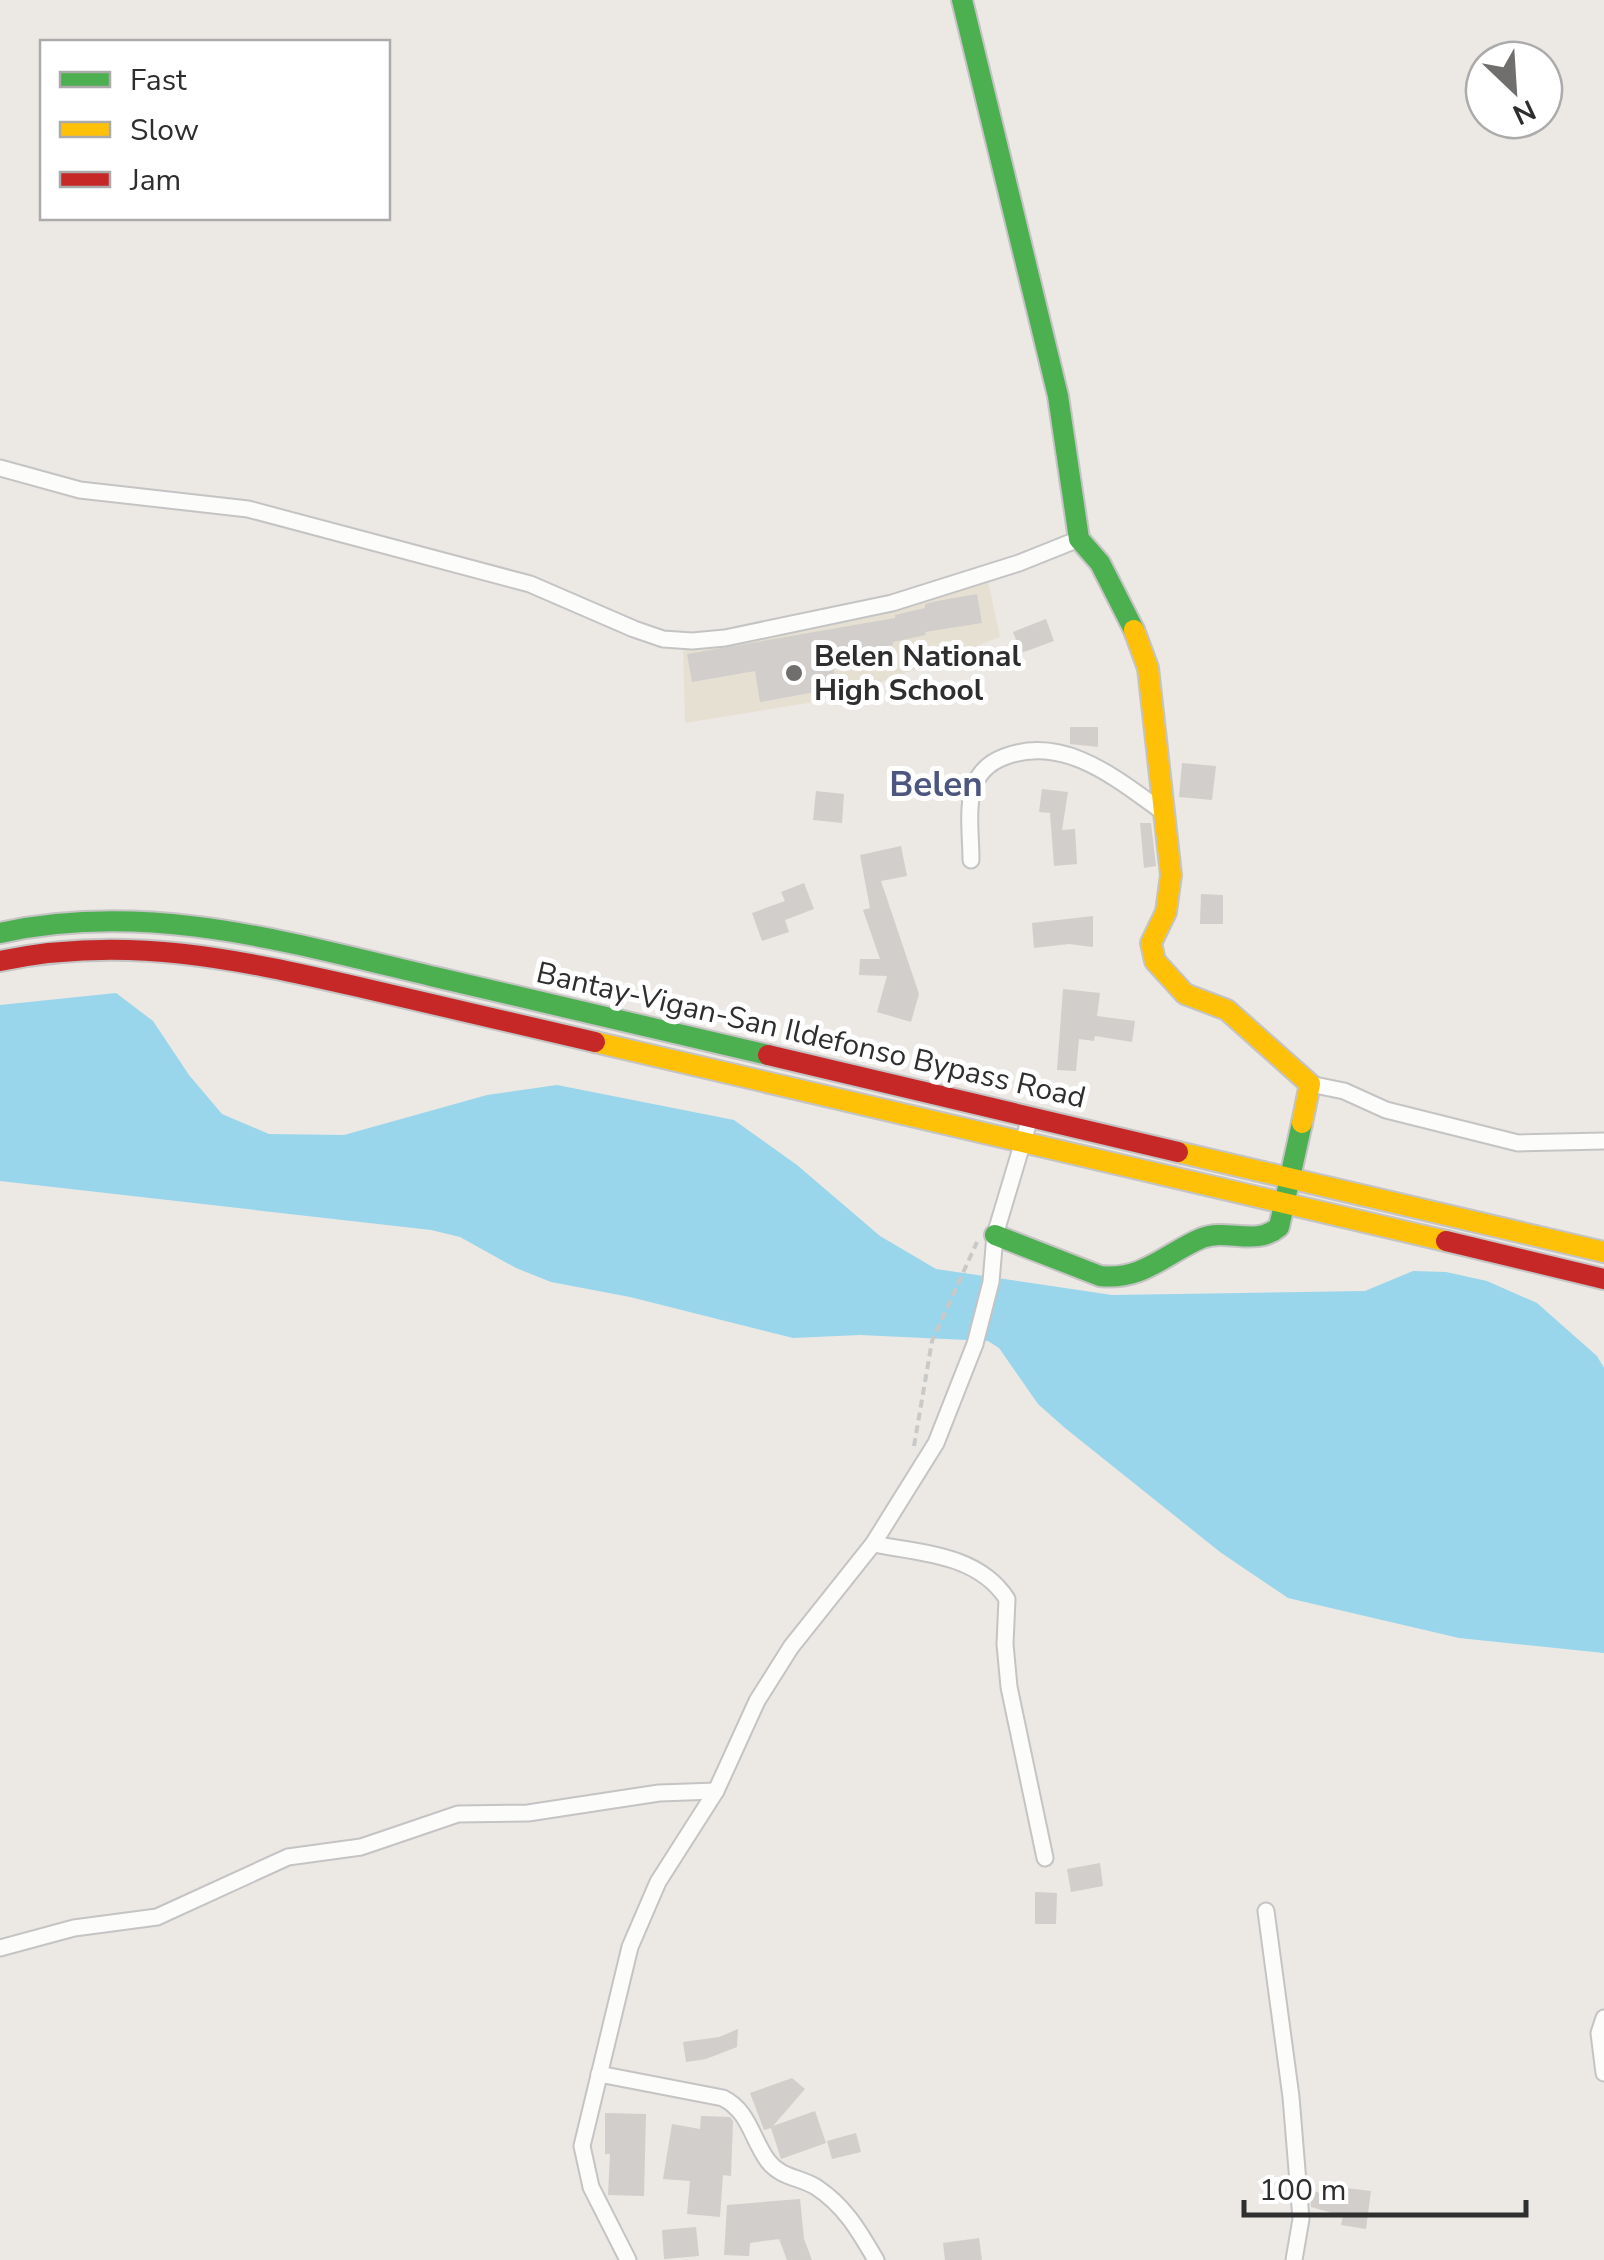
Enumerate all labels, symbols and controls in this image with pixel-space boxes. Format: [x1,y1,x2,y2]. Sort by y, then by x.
legend [40,40,390,220]
north arrow [1464,40,1564,140]
text: Fast [130,60,187,101]
text: N [1507,90,1542,133]
text: Slow [130,110,199,151]
text: Jam [129,160,181,201]
place label: Belen National High School [814,636,1021,711]
marker: Belen National High School [783,662,805,684]
district label: Belen [889,761,983,808]
street label: Bantay-Vigan-San Ildefonso Bypass Road [532,952,1089,1119]
scale bar [1244,2155,1526,2217]
text: 100 m [1259,2170,1346,2211]

